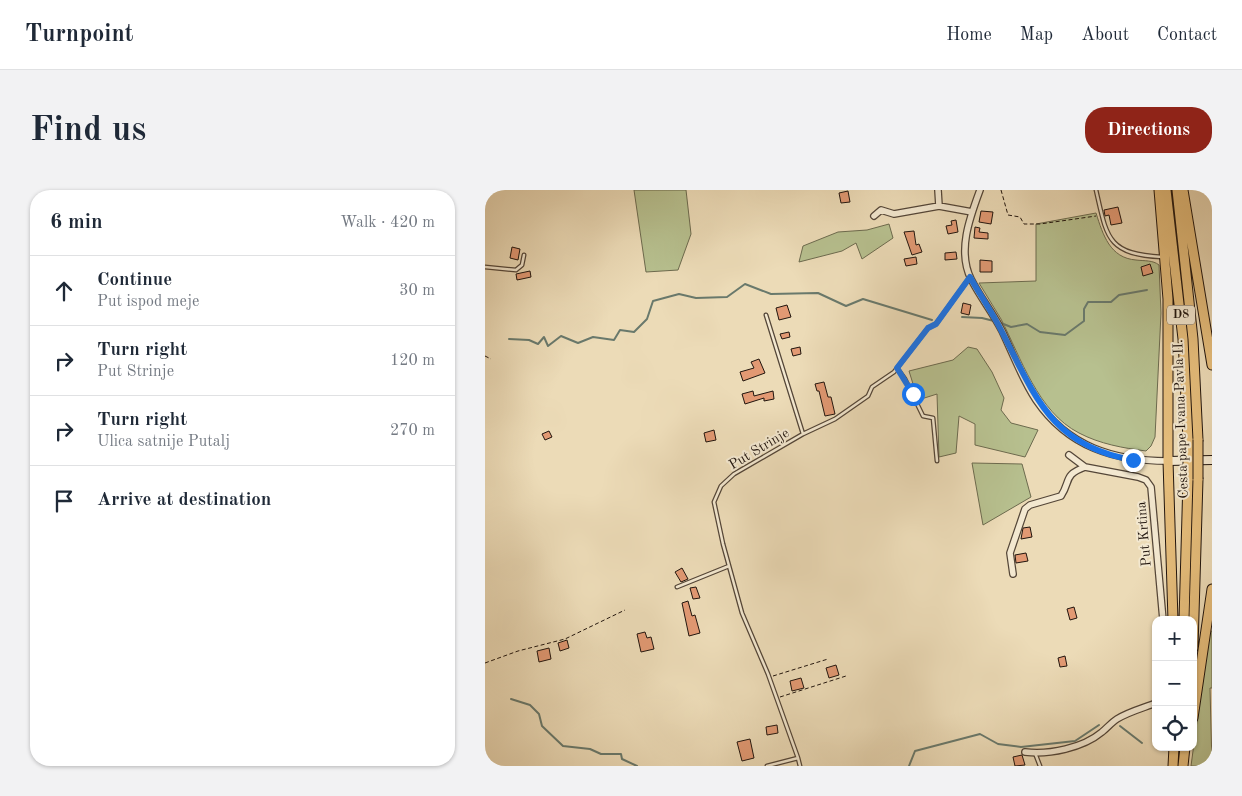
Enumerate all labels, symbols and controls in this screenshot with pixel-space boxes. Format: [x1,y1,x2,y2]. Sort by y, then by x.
text: Turnpoint [25,23,133,47]
text: Home [946,26,992,44]
text: Map [1020,26,1053,44]
text: About [1081,26,1129,44]
text: Contact [1157,26,1217,44]
button: Directions [1085,107,1212,153]
text: Find us [30,113,146,148]
text: 6 min [50,212,103,233]
text: Walk · 420 m [340,215,435,231]
text: Continue [97,271,172,290]
icon: ahead [50,277,78,305]
text: 30 m [399,283,435,299]
text: Put ispod meje [97,294,199,310]
road number: D8 [1167,306,1195,324]
street label: Cesta pape Ivana Pavla II. [1171,339,1191,499]
text: Turn right [97,341,187,360]
icon: right [50,347,78,375]
text: 120 m [390,353,435,369]
text: Put Strinje [97,364,174,380]
route start [902,383,925,406]
text: Turn right [97,411,187,430]
icon: right [50,417,78,445]
text: 270 m [390,423,435,439]
street label: Put Strinje [727,426,791,472]
text: Ulica satnije Putalj [97,434,230,450]
route end [1122,449,1145,472]
icon: arrive [50,487,78,515]
text: Arrive at destination [97,491,271,510]
street label: Put Krtina [1134,501,1154,567]
map controls [1152,616,1197,751]
button: + [1152,616,1197,661]
button: − [1152,661,1197,706]
button: locate [1152,706,1197,751]

